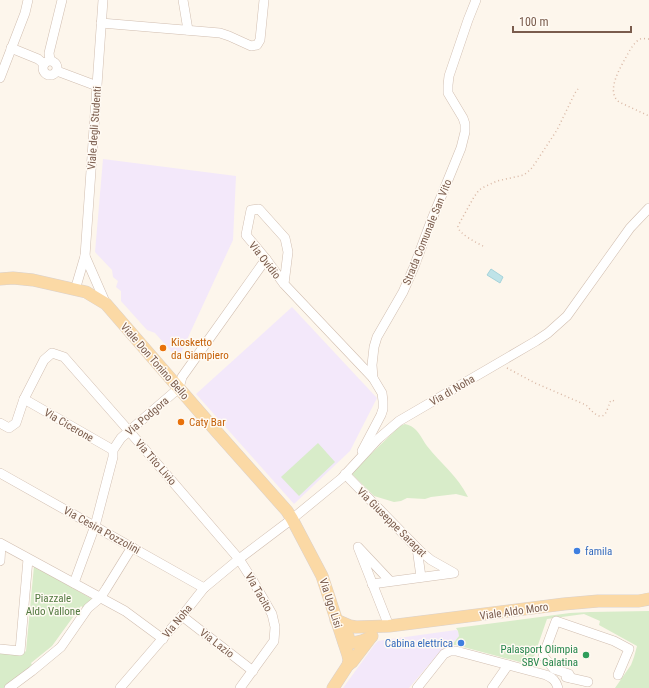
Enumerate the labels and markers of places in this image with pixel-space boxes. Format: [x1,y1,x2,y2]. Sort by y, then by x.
place label: Kiosketto da Giampiero [171,336,229,362]
marker: Kiosketto da Giampiero [158,343,168,353]
place label: Caty Bar [189,416,226,429]
marker: Caty Bar [176,417,186,427]
place label: famila [585,545,612,558]
marker: famila [572,546,582,556]
place label: Cabina elettrica [385,637,453,650]
marker: Cabina elettrica [456,638,466,648]
place label: Palasport Olimpia SBV Galatina [500,643,578,669]
marker: Palasport Olimpia SBV Galatina [581,650,591,660]

